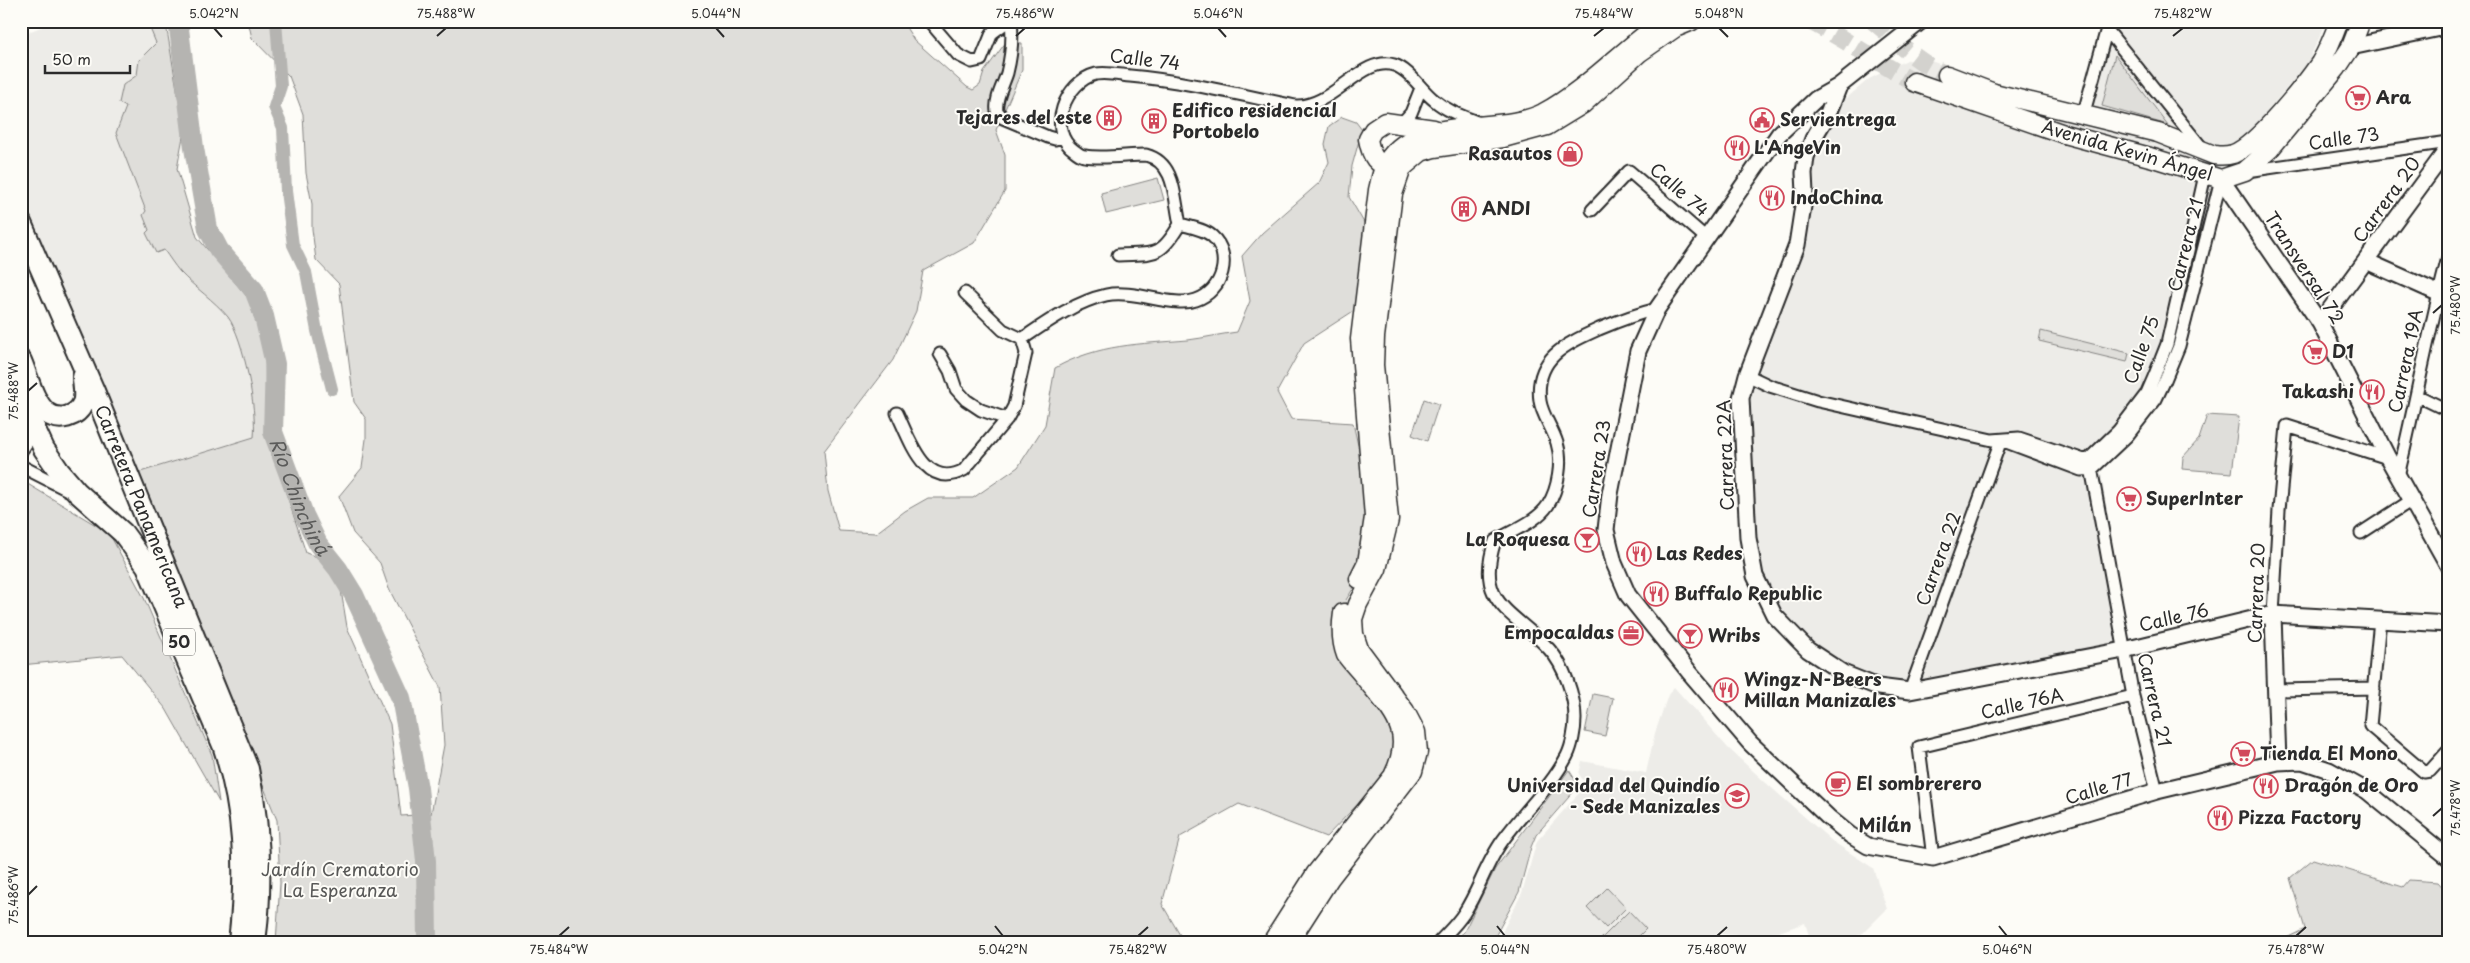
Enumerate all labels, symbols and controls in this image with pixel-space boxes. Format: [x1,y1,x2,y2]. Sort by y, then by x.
text: 5.042°N [189,4,239,22]
text: 75.488°W [417,4,476,22]
text: 5.044°N [691,4,741,22]
text: 75.486°W [996,4,1055,22]
text: 5.046°N [1193,4,1243,22]
text: 75.484°W [1575,4,1634,22]
text: 5.048°N [1694,4,1744,22]
text: 75.482°W [2154,4,2213,22]
street label: Calle 74 [1108,41,1182,76]
scale bar [45,42,130,74]
text: 50 m [52,47,91,70]
place label: Ara [2376,83,2412,110]
supermarket icon: Ara [2345,85,2371,111]
place label: Edifico residencial Portobelo [1172,96,1337,144]
place label: Tejares del este [956,103,1092,130]
building icon: Tejares del este [1096,105,1122,131]
place label: Servientrega [1780,105,1896,132]
public building icon: Servientrega [1749,107,1775,133]
building icon: Edifico residencial Portobelo [1141,108,1167,134]
street label: Avenida Kevin Ángel [2039,112,2216,187]
street label: Calle 73 [2307,119,2381,156]
place label: L'AngeVin [1754,133,1841,160]
restaurant icon: L'AngeVin [1724,135,1750,161]
place label: Rasautos [1468,139,1552,166]
shop icon: Rasautos [1557,141,1583,167]
street label: Carrera 20 [2345,151,2426,248]
street label: Calle 74 [1644,155,1716,222]
place label: IndoChina [1790,183,1884,210]
restaurant icon: IndoChina [1759,185,1785,211]
place label: ANDI [1482,194,1531,221]
street label: Carrera 21 [2160,195,2209,294]
building icon: ANDI [1451,196,1477,222]
street label: Transversal 72 [2259,205,2352,329]
text: 75.480°W [2446,275,2464,335]
street label: Carrera 19A [2380,306,2429,415]
street label: Calle 75 [2116,311,2165,388]
place label: D1 [2332,337,2354,364]
supermarket icon: D1 [2302,339,2328,365]
text: 75.488°W [4,361,22,420]
place label: Takashi [2282,377,2354,404]
restaurant icon: Takashi [2359,379,2385,405]
street label: Carrera 22A [1709,399,1740,511]
street label: Carretera Panamericana [89,400,196,612]
street label: Carrera 23 [1574,418,1617,520]
water label: Río Chinchiná [263,434,338,562]
place label: SuperInter [2146,484,2244,511]
supermarket icon: SuperInter [2116,486,2142,512]
street label: Carrera 22 [1908,508,1967,609]
place label: La Roquesa [1466,525,1570,552]
bar icon: La Roquesa [1574,527,1600,553]
place label: Las Redes [1656,539,1743,566]
restaurant icon: Las Redes [1626,541,1652,567]
street label: Carrera 20 [2240,542,2271,644]
place label: Buffalo Republic [1674,579,1822,606]
restaurant icon: Buffalo Republic [1643,581,1669,607]
street label: Calle 76 [2136,595,2211,638]
place label: Empocaldas [1504,618,1614,645]
office icon: Empocaldas [1618,620,1644,646]
place label: Wribs [1708,621,1761,648]
bar icon: Wribs [1677,623,1703,649]
road number: 50 [163,628,195,656]
street label: Carrera 21 [2132,650,2179,749]
place label: Wingz-N-Beers Millan Manizales [1744,665,1896,713]
restaurant icon: Wingz-N-Beers Millan Manizales [1713,677,1739,703]
street label: Calle 76A [1978,680,2066,725]
place label: Tienda El Mono [2260,739,2398,766]
supermarket icon: Tienda El Mono [2230,741,2256,767]
street label: Calle 77 [2061,764,2136,811]
place label: El sombrerero [1856,769,1982,796]
place label: Universidad del Quindío - Sede Manizales [1507,771,1720,819]
cafe icon: El sombrerero [1825,771,1851,797]
place label: Dragón de Oro [2284,771,2419,798]
restaurant icon: Dragón de Oro [2253,773,2279,799]
text: 75.478°W [2446,779,2464,836]
school or university icon: Universidad del Quindío - Sede Manizales [1724,783,1750,809]
place label: Pizza Factory [2238,803,2362,830]
restaurant icon: Pizza Factory [2207,805,2233,831]
district label: Milán [1858,810,1912,838]
park label: Jardín Crematorio La Esperanza [261,855,419,903]
text: 75.486°W [4,865,22,924]
text: 75.484°W [530,940,589,958]
text: 5.042°N [978,940,1028,958]
text: 75.482°W [1109,940,1168,958]
text: 5.044°N [1480,940,1530,958]
text: 75.480°W [1687,940,1747,958]
text: 5.046°N [1982,940,2032,958]
text: 75.478°W [2268,940,2325,958]

